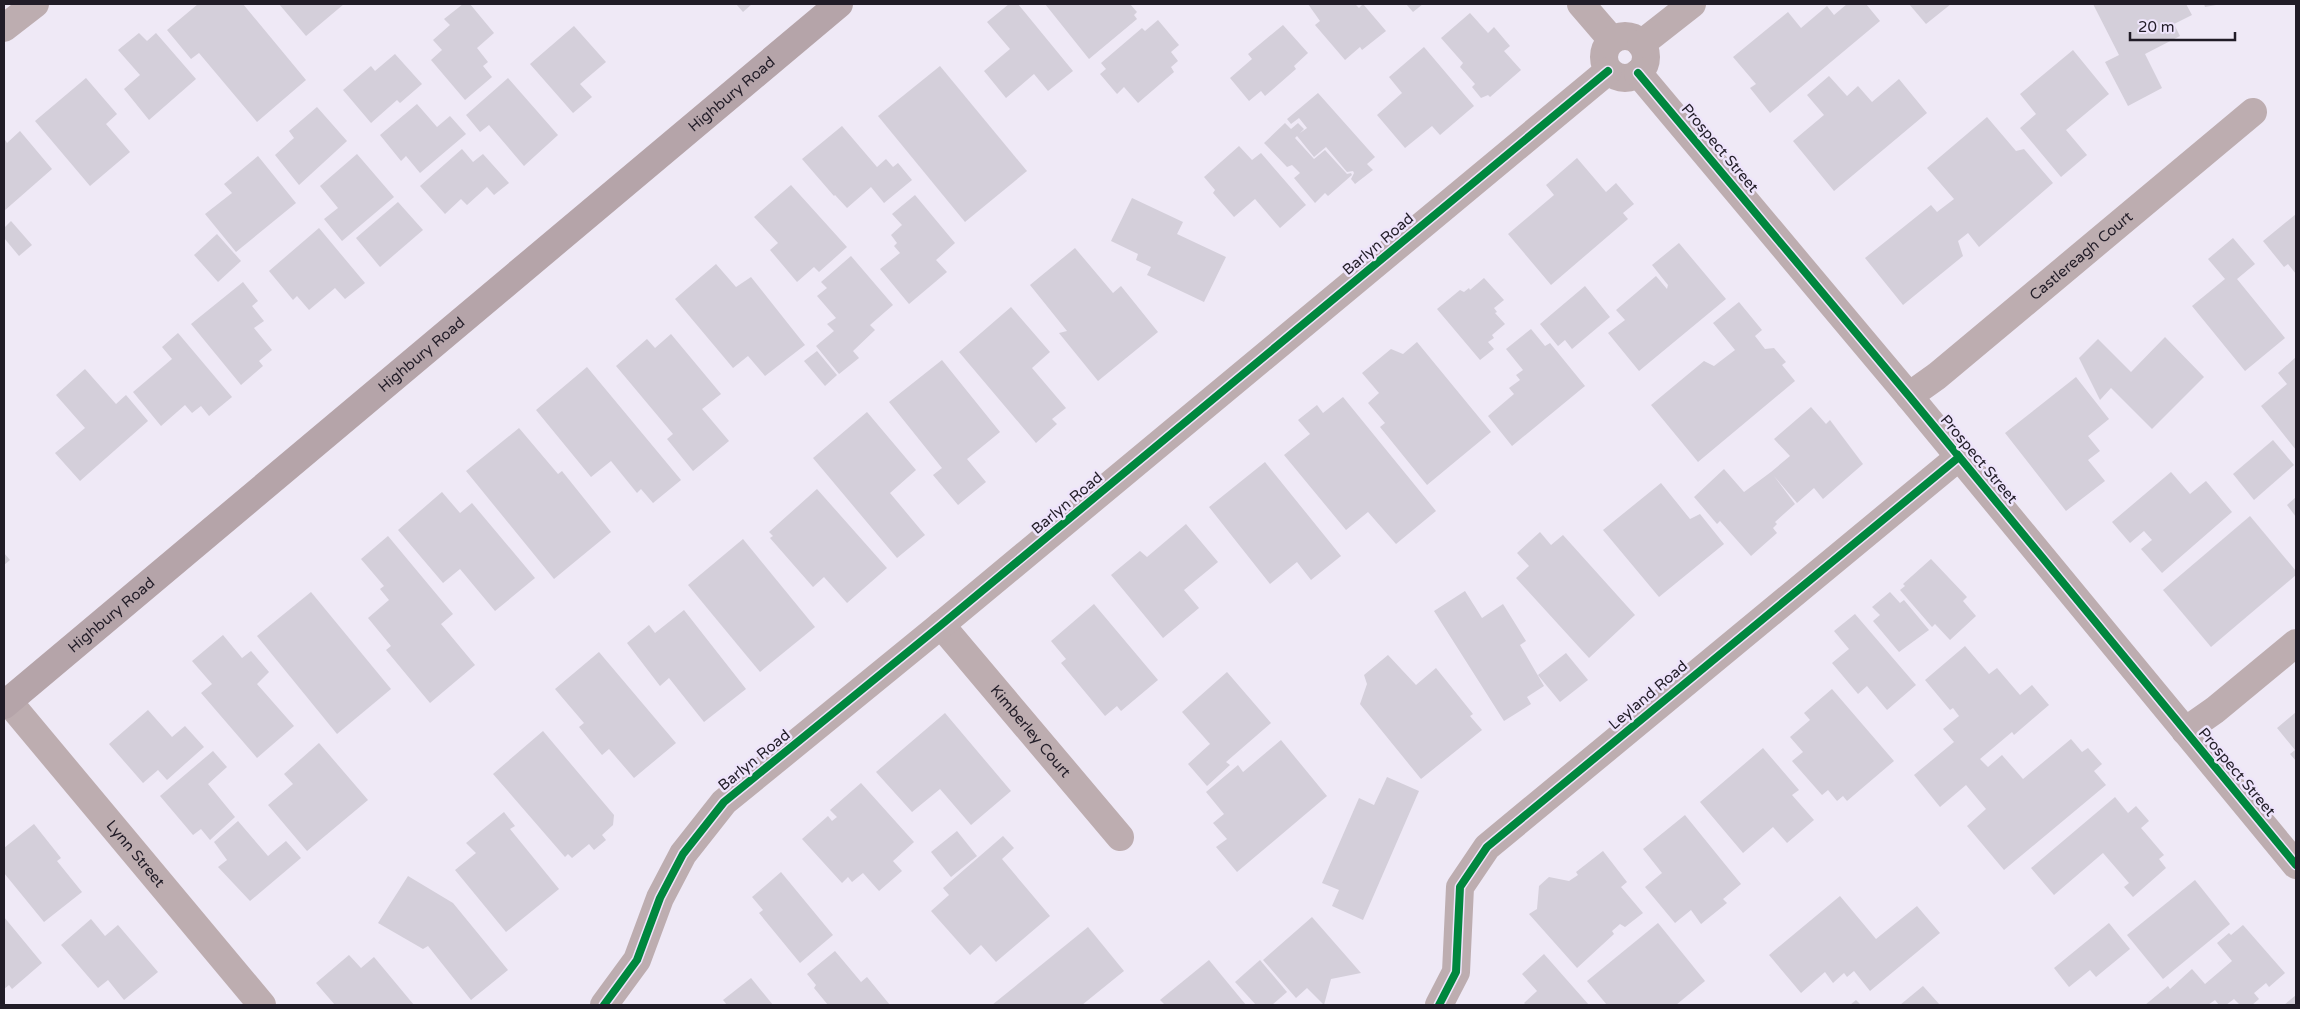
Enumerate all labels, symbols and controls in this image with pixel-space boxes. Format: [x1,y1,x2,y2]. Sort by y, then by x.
scale bar [2130,10,2235,42]
text: 20 m [2138,18,2175,36]
street label: Highbury Road [685,53,779,136]
street label: Prospect Street [1678,100,1762,196]
street label: Castlereagh Court [2026,207,2136,304]
street label: Barlyn Road [1339,209,1417,279]
street label: Highbury Road [374,313,468,396]
street label: Prospect Street [1937,411,2021,507]
street label: Barlyn Road [1028,468,1106,538]
street label: Highbury Road [64,574,158,656]
street label: Leyland Road [1605,657,1691,733]
street label: Kimberley Court [987,681,1075,781]
street label: Prospect Street [2195,724,2279,820]
street label: Barlyn Road [714,726,794,794]
street label: Lynn Street [102,817,169,891]

